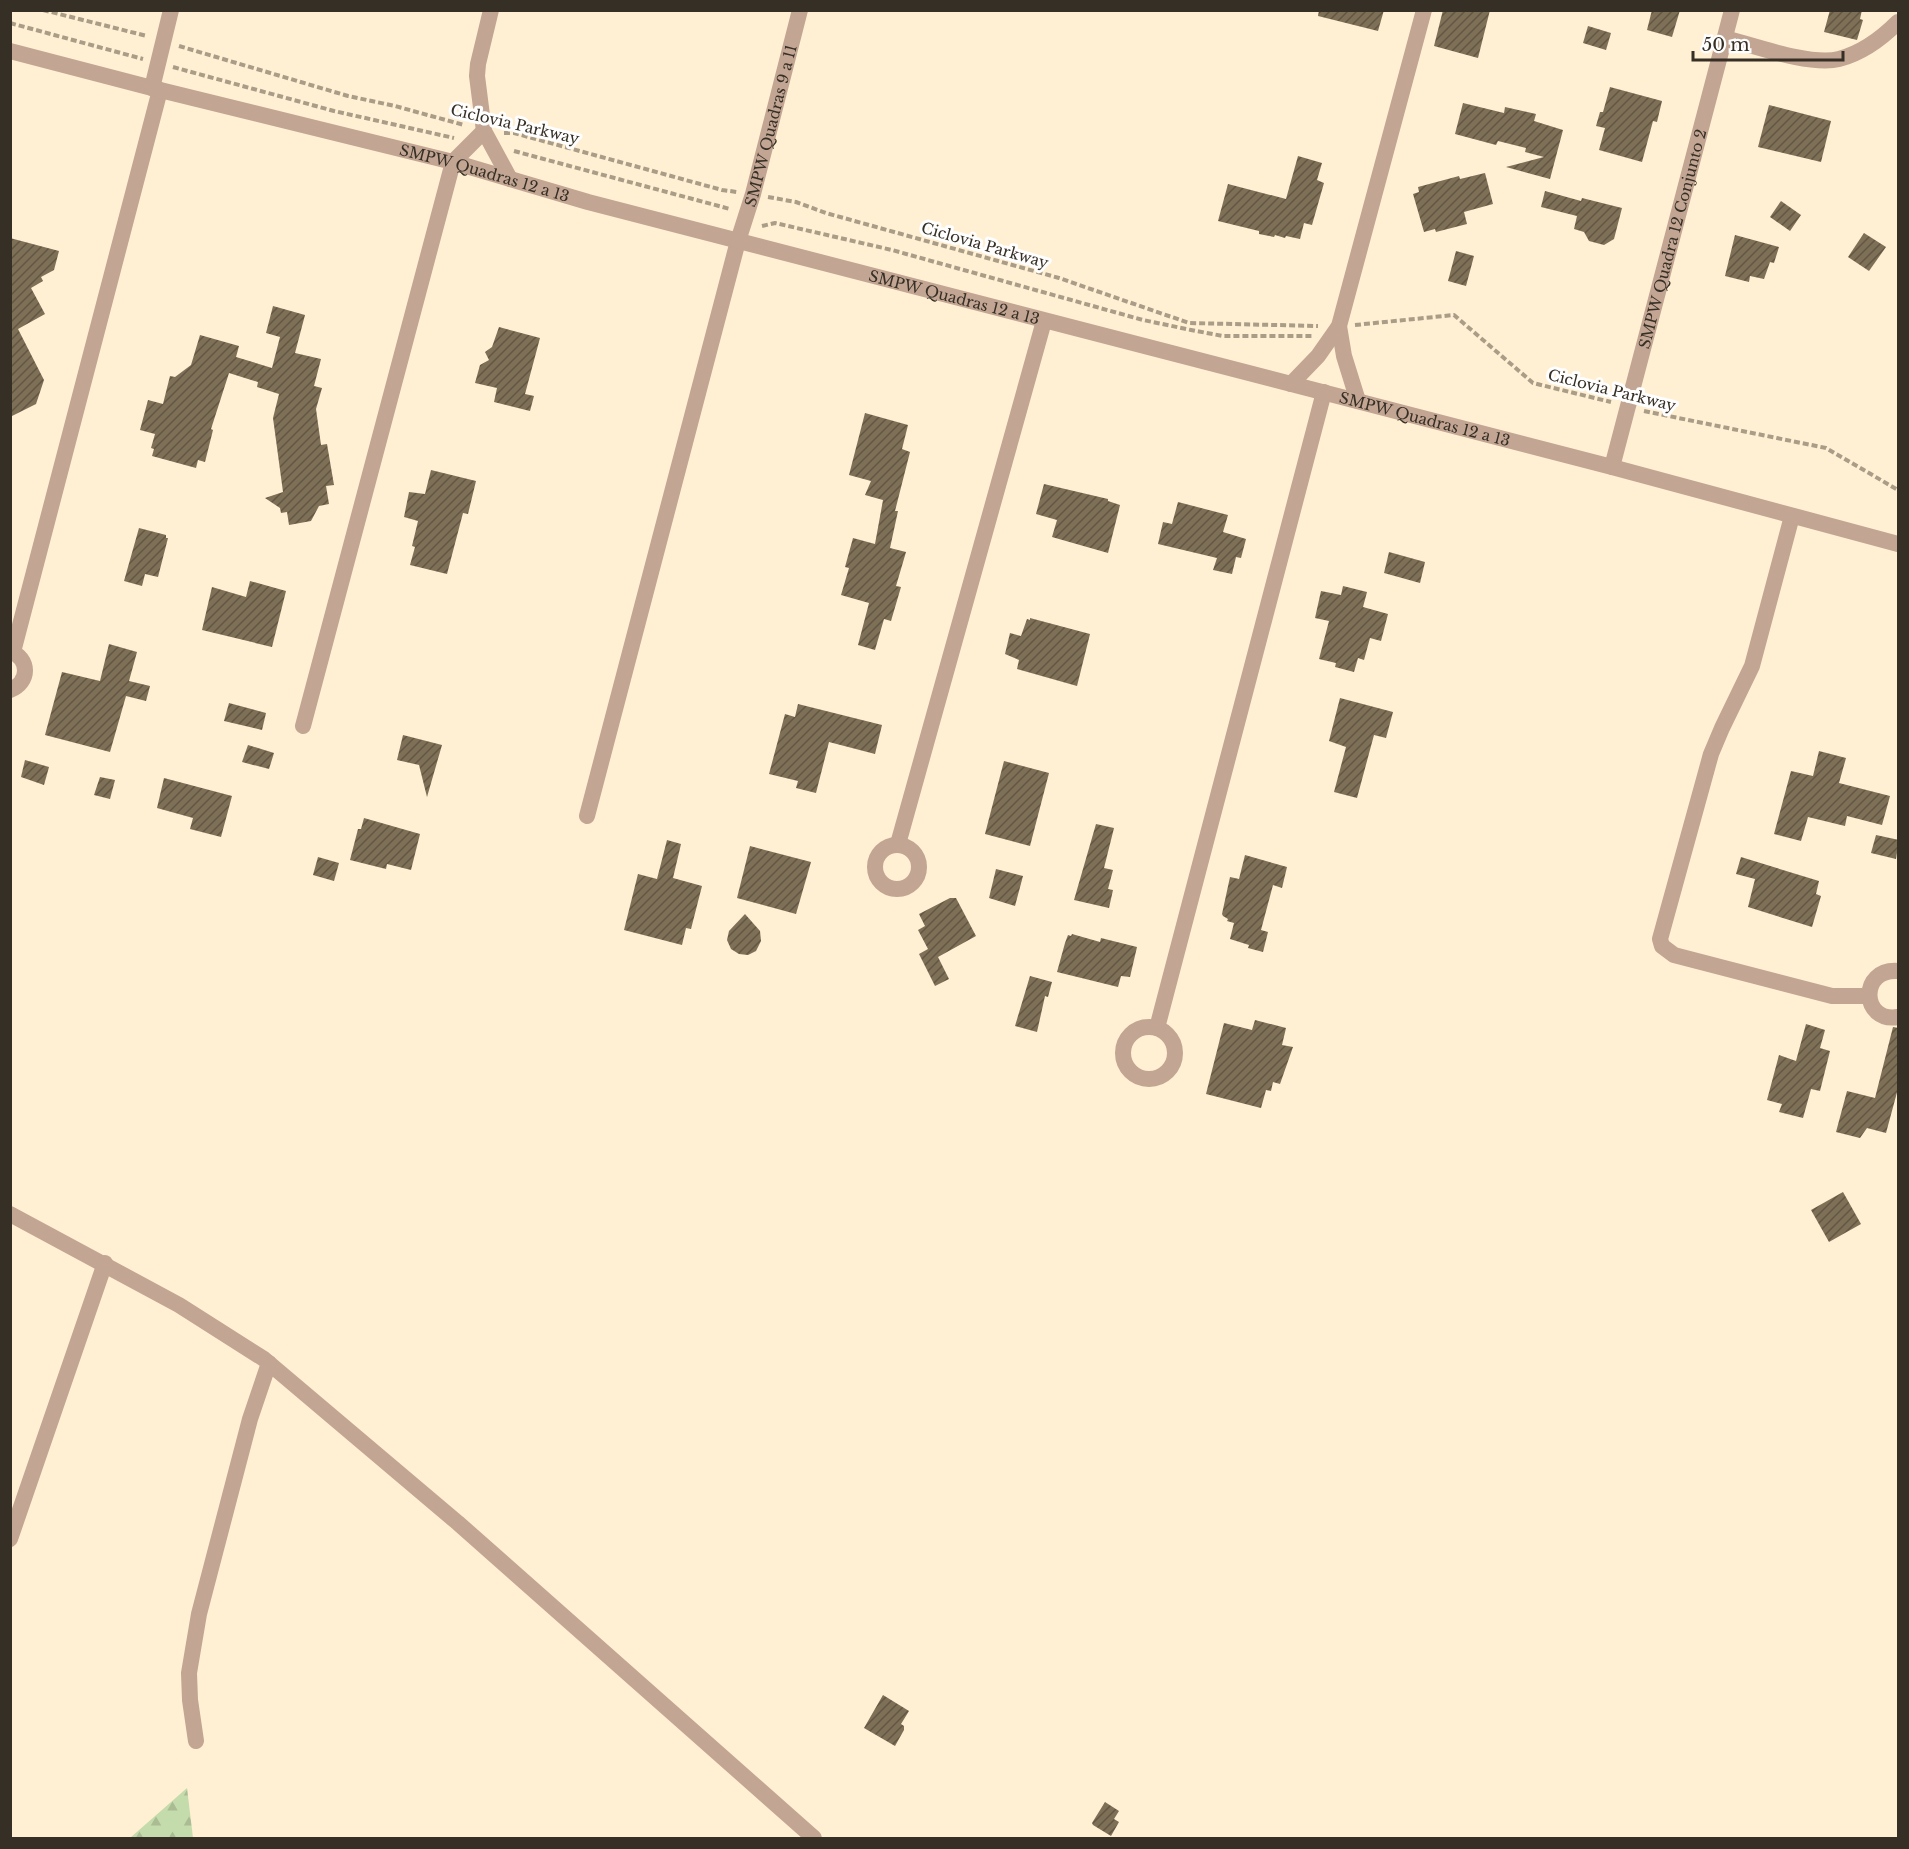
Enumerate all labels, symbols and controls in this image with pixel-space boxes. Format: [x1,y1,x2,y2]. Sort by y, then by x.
scale bar [1693,24,1843,62]
text: 50 m [1702,34,1750,56]
street label: SMPW Quadras 9 a 11 [740,42,800,209]
street label: Ciclovia Parkway [449,100,582,148]
street label: SMPW Quadra 12 Conjunto 2 [1634,127,1710,351]
street label: SMPW Quadras 12 a 13 [398,140,572,206]
street label: Ciclovia Parkway [919,218,1051,272]
street label: SMPW Quadras 12 a 13 [867,266,1042,328]
street label: Ciclovia Parkway [1546,365,1678,415]
street label: SMPW Quadras 12 a 13 [1337,387,1512,450]

